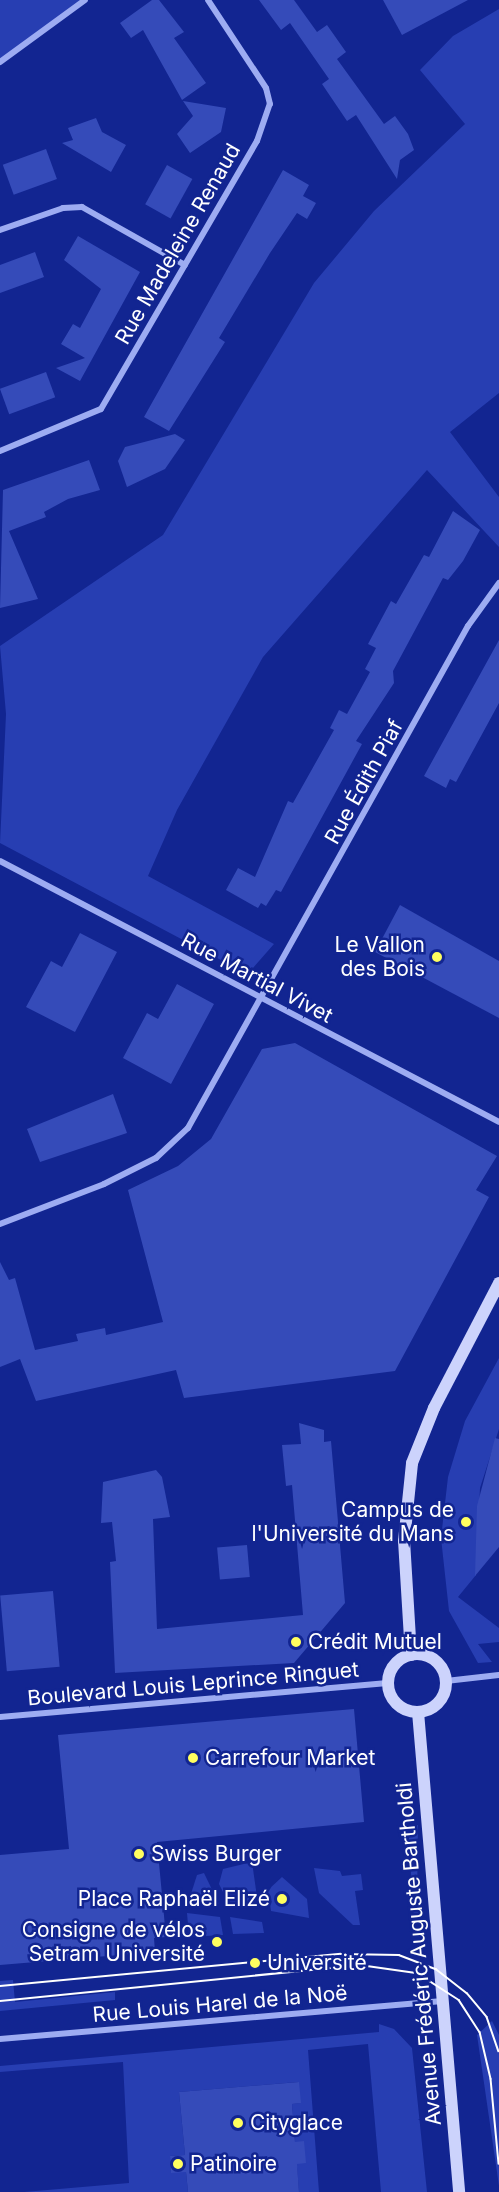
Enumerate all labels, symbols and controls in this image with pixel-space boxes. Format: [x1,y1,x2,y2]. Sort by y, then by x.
street label: Rue Madeleine Renaud [110,139,246,349]
street label: Rue Édith Piaf [320,716,408,848]
street label: Rue Martial Vivet [177,927,337,1029]
place label: Le Vallon des Bois [335,932,425,982]
marker: Le Vallon des Bois [430,950,444,964]
place label: Campus de l'Université du Mans [252,1497,454,1547]
marker: Campus de l'Université du Mans [459,1515,473,1529]
place label: Crédit Mutuel [308,1629,442,1655]
marker: Crédit Mutuel [289,1635,303,1649]
street label: Boulevard Louis Leprince Ringuet [26,1657,360,1711]
place label: Carrefour Market [205,1745,375,1771]
marker: Carrefour Market [186,1751,200,1765]
street label: Avenue Frédéric Auguste Bartholdi [391,1781,447,2127]
place label: Swiss Burger [151,1841,282,1867]
marker: Swiss Burger [132,1847,146,1861]
place label: Place Raphaël Elizé [78,1886,270,1912]
marker: Place Raphaël Elizé [275,1892,289,1906]
place label: Consigne de vélos Setram Université [22,1917,205,1967]
marker: Consigne de vélos Setram Université [210,1935,224,1949]
place label: Université [267,1950,367,1976]
marker: Université [248,1956,262,1970]
street label: Rue Louis Harel de la Noë [92,1980,348,2028]
place label: Cityglace [250,2110,343,2136]
marker: Cityglace [231,2116,245,2130]
place label: Patinoire [190,2151,277,2177]
marker: Patinoire [171,2157,185,2171]

